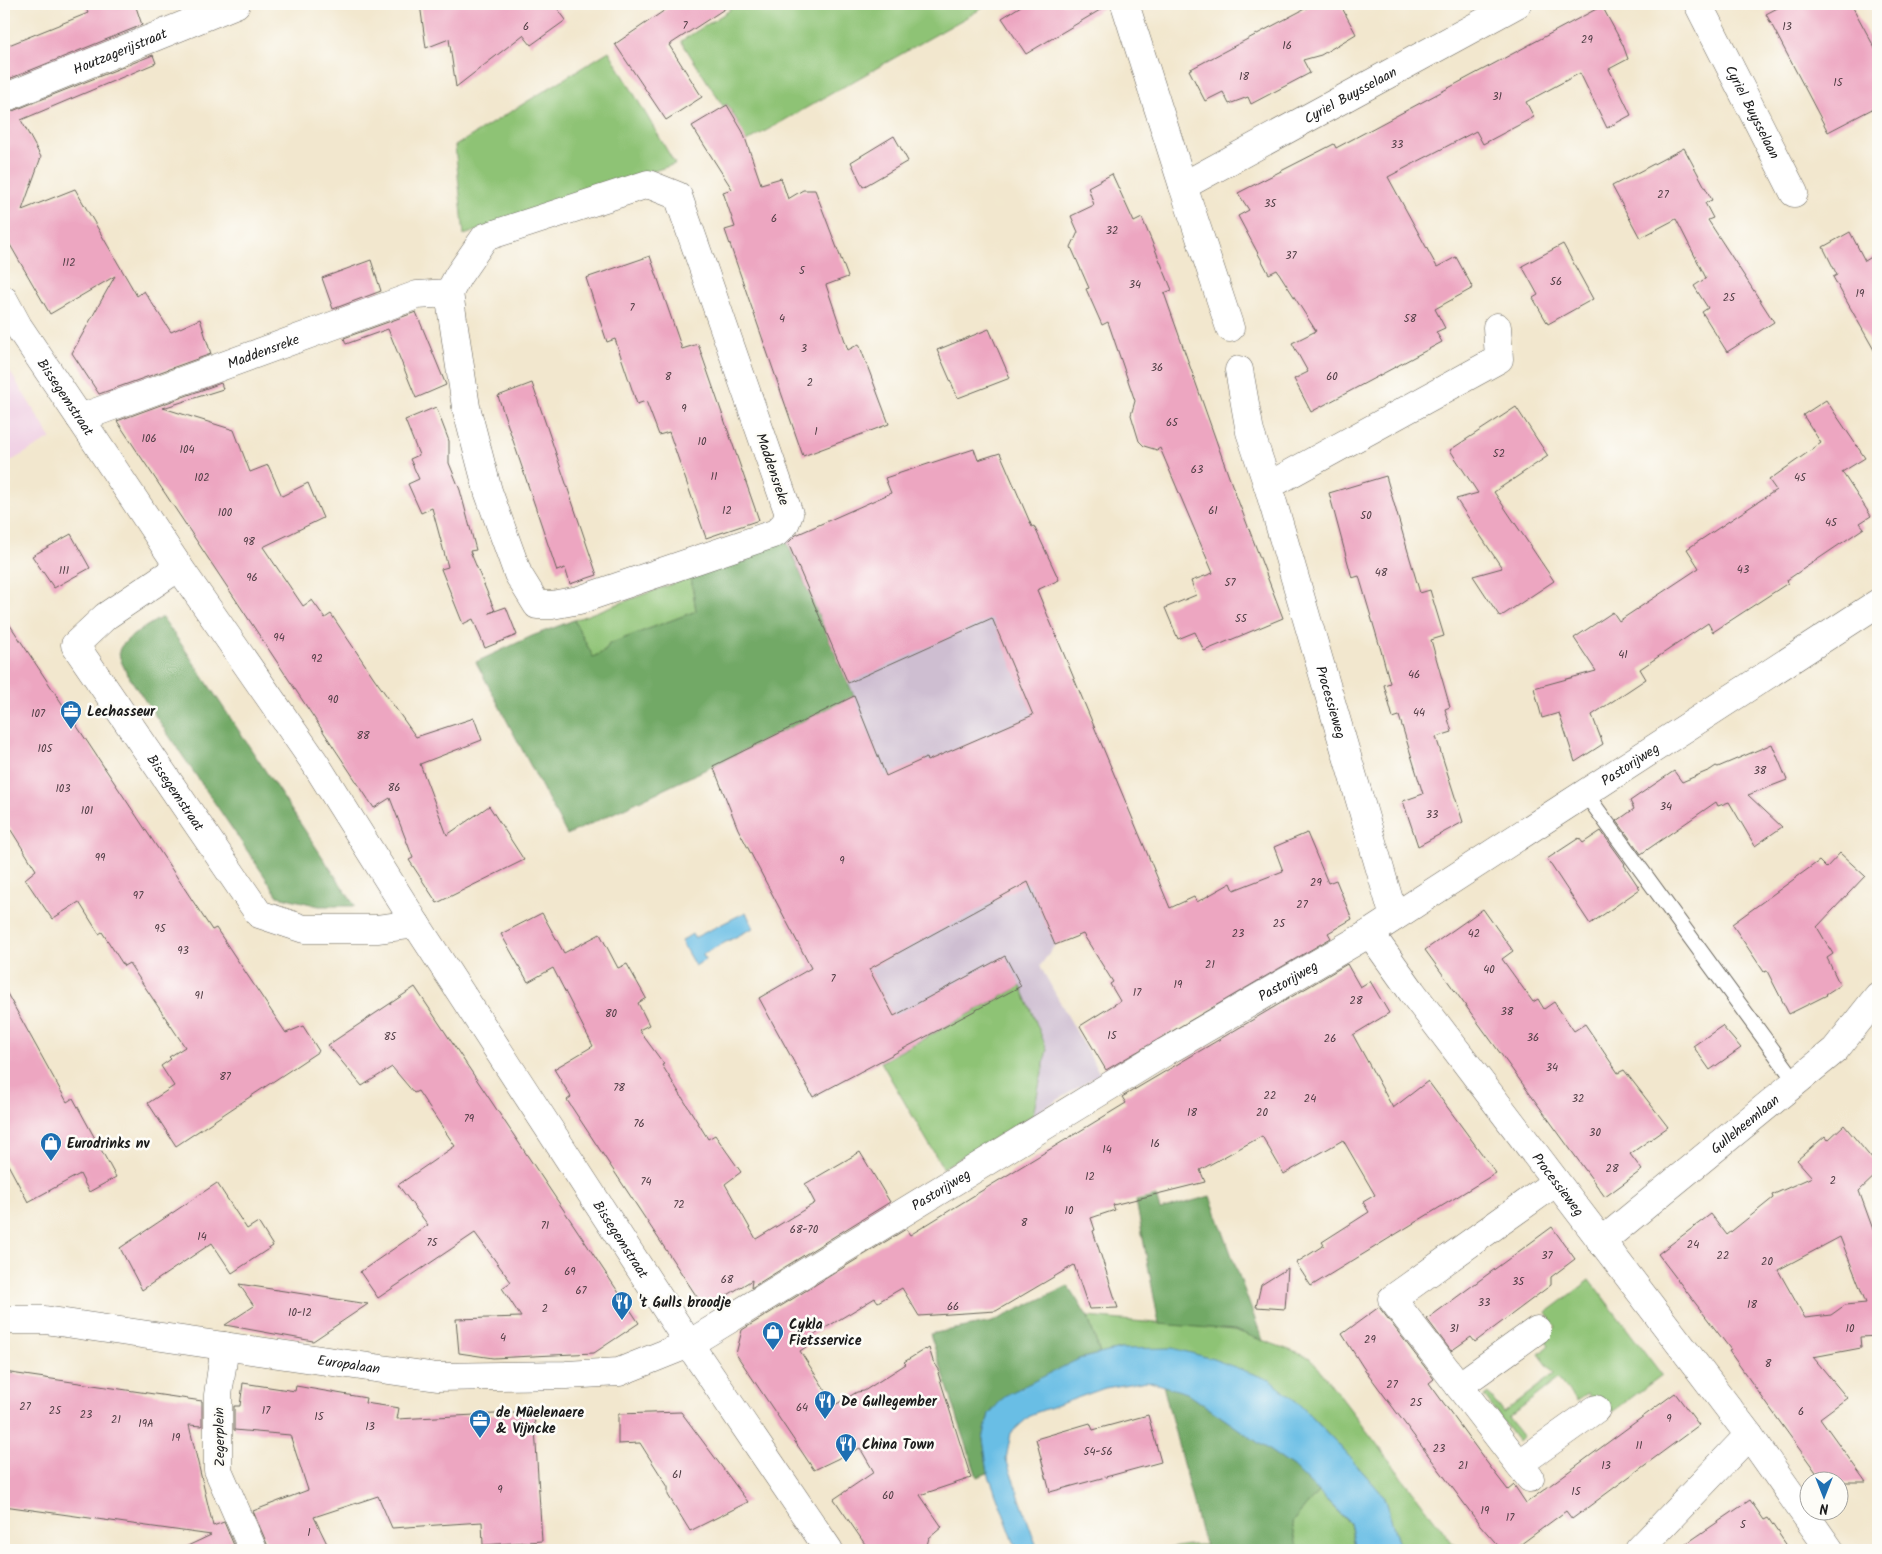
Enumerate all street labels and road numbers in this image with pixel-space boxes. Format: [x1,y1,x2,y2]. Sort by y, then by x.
street label: Houtzagerijstraat [70,23,171,81]
street label: Cyriel Buysselaan [1300,61,1401,130]
street label: Cyriel Buysselaan [1719,61,1785,163]
street label: Maddensreke [224,329,303,375]
street label: Bissegemstraat [31,354,99,441]
street label: Maddensreke [749,430,795,509]
street label: Processieweg [1309,663,1351,741]
street label: Pastorijweg [1597,738,1664,792]
street label: Bissegemstraat [141,750,210,837]
street label: Pastorijweg [1254,956,1322,1008]
street label: Gulleheemlaan [1706,1090,1785,1160]
street label: Processieweg [1526,1148,1589,1221]
street label: Pastorijweg [907,1164,975,1217]
street label: Bissegemstraat [587,1196,654,1284]
street label: Europalaan [316,1350,382,1381]
street label: Zegerplein [208,1407,232,1467]

